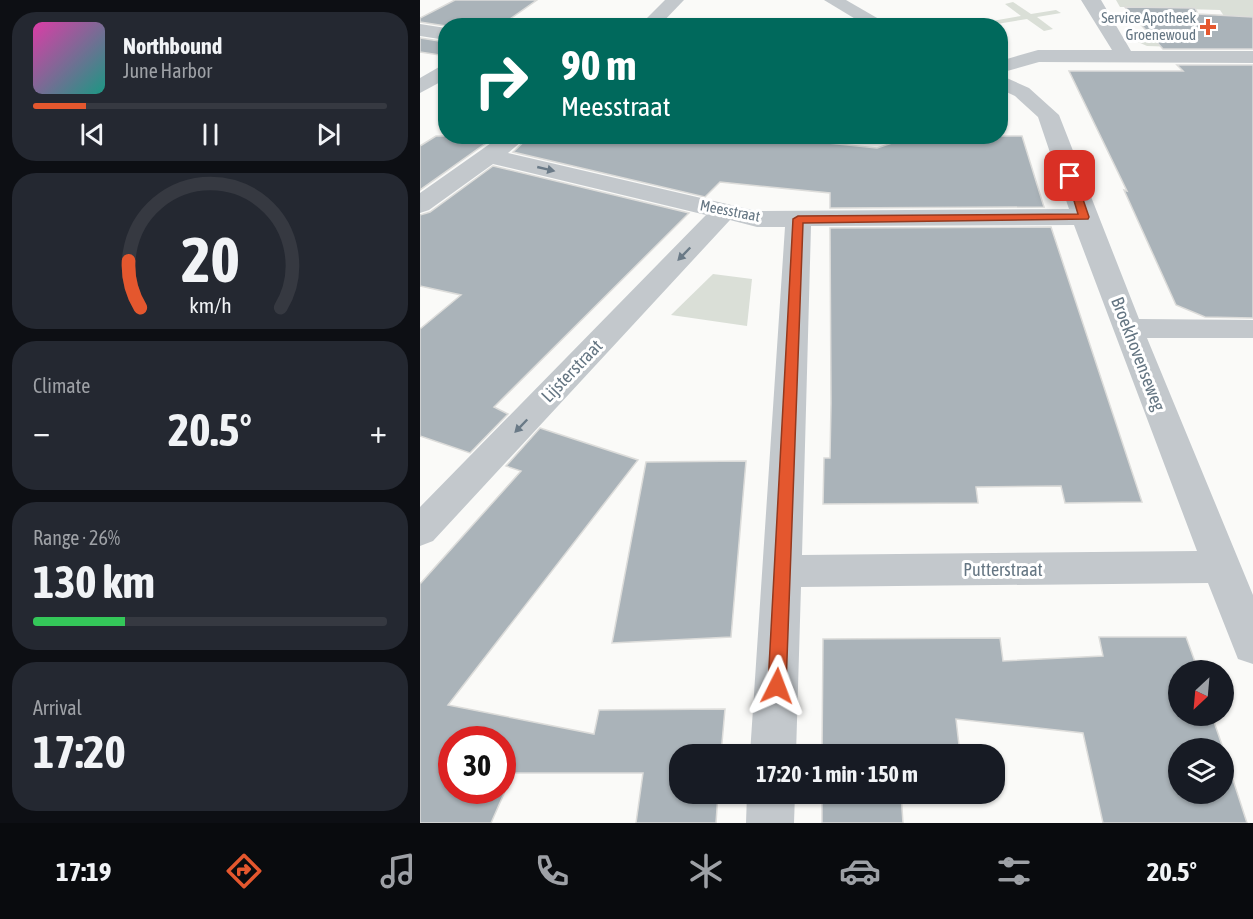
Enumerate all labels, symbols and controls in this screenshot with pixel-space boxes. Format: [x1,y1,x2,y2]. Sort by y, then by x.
place label: Service Apotheek Groenewoud [1101,9,1196,43]
marker: Service Apotheek Groenewoud [1201,20,1215,34]
text: Northbound [123,33,222,59]
text: 90 m [561,41,636,89]
icon: right [462,42,540,120]
text: June Harbor [123,59,212,82]
text: Meesstraat [561,91,671,122]
icon: previous [76,118,109,151]
icon: pause [194,118,227,151]
icon: next [312,118,345,151]
pin [1044,150,1095,201]
icon: arrive [1053,159,1086,192]
one-way arrow [537,165,556,175]
street label: Meesstraat [699,196,762,225]
text: 20 [181,224,239,295]
one-way arrow [677,246,691,261]
text: km/h [189,293,231,318]
street label: Broekhovenseweg [1107,294,1170,414]
street label: Lijsterstraat [537,335,606,406]
text: Climate [33,374,90,397]
text: 20.5° [168,404,252,456]
text: − [33,412,50,450]
text: + [370,412,387,450]
one-way arrow [514,418,528,432]
text: Range · 26% [33,526,120,549]
text: 130 km [33,556,155,608]
street label: Putterstraat [963,559,1043,580]
position arrow [745,654,809,718]
north arrow [1168,660,1234,726]
map controls [1168,660,1234,804]
text: Arrival [33,696,82,719]
text: 17:20 [33,726,126,778]
speed limit sign: 30 [438,726,516,804]
button: layers [1168,738,1234,804]
text: 17:20 · 1 min · 150 m [756,761,918,787]
icon: directions [223,850,265,892]
icon: music [377,850,419,892]
icon: phone [531,850,573,892]
icon: climate [685,850,727,892]
icon: car [839,850,881,892]
icon: filters [993,850,1035,892]
text: 17:19 [56,856,112,887]
text: 20.5° [1147,856,1197,887]

